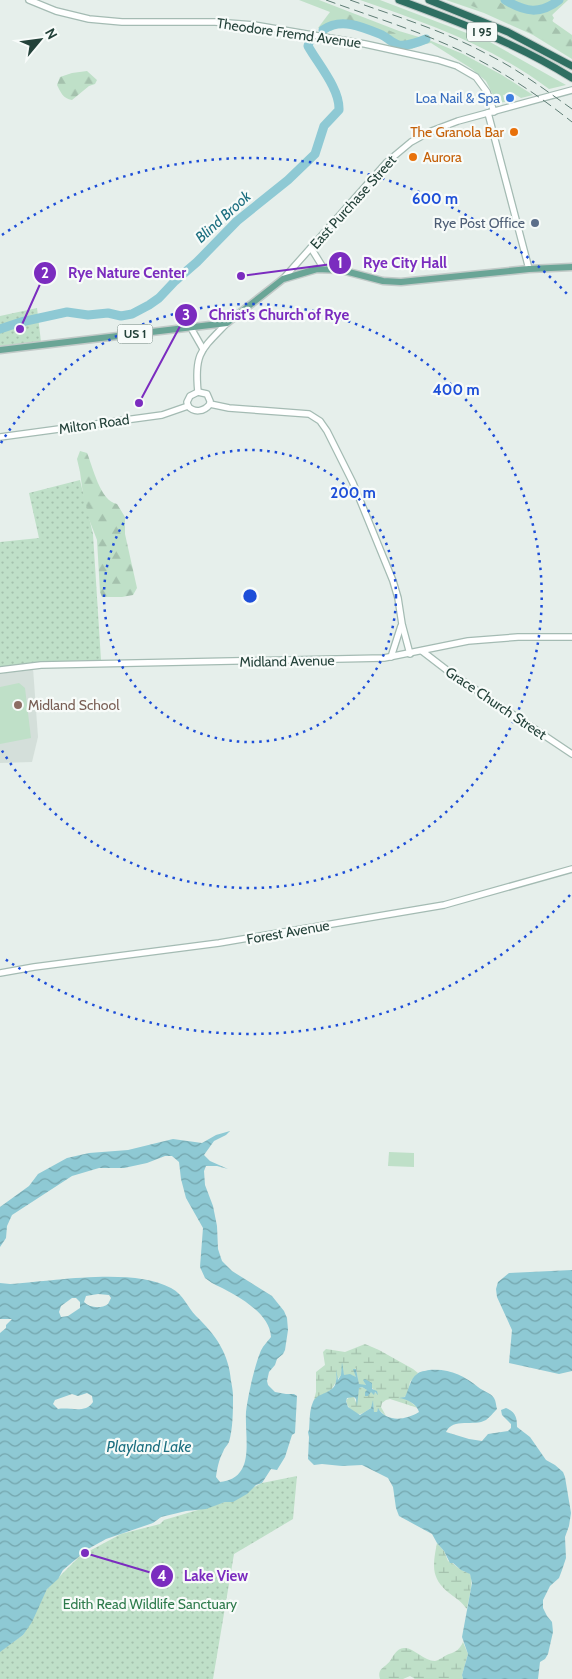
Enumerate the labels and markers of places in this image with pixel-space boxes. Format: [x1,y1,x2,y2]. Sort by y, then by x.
place label: Loa Nail & Spa [415,89,500,107]
marker: Loa Nail & Spa [504,92,516,104]
place label: The Granola Bar [410,123,505,141]
marker: The Granola Bar [508,126,520,138]
place label: Aurora [423,148,462,166]
marker: Aurora [407,151,419,163]
place label: Rye Post Office [434,214,525,232]
marker: Rye Post Office [529,217,541,229]
callout: Rye City Hall [328,248,457,278]
callout: Rye Nature Center [33,258,196,288]
callout: Christ's Church of Rye [174,300,359,330]
centre of rings [241,587,259,605]
place label: Midland School [28,696,120,714]
marker: Midland School [12,699,24,711]
callout: Lake View [149,1561,259,1591]

